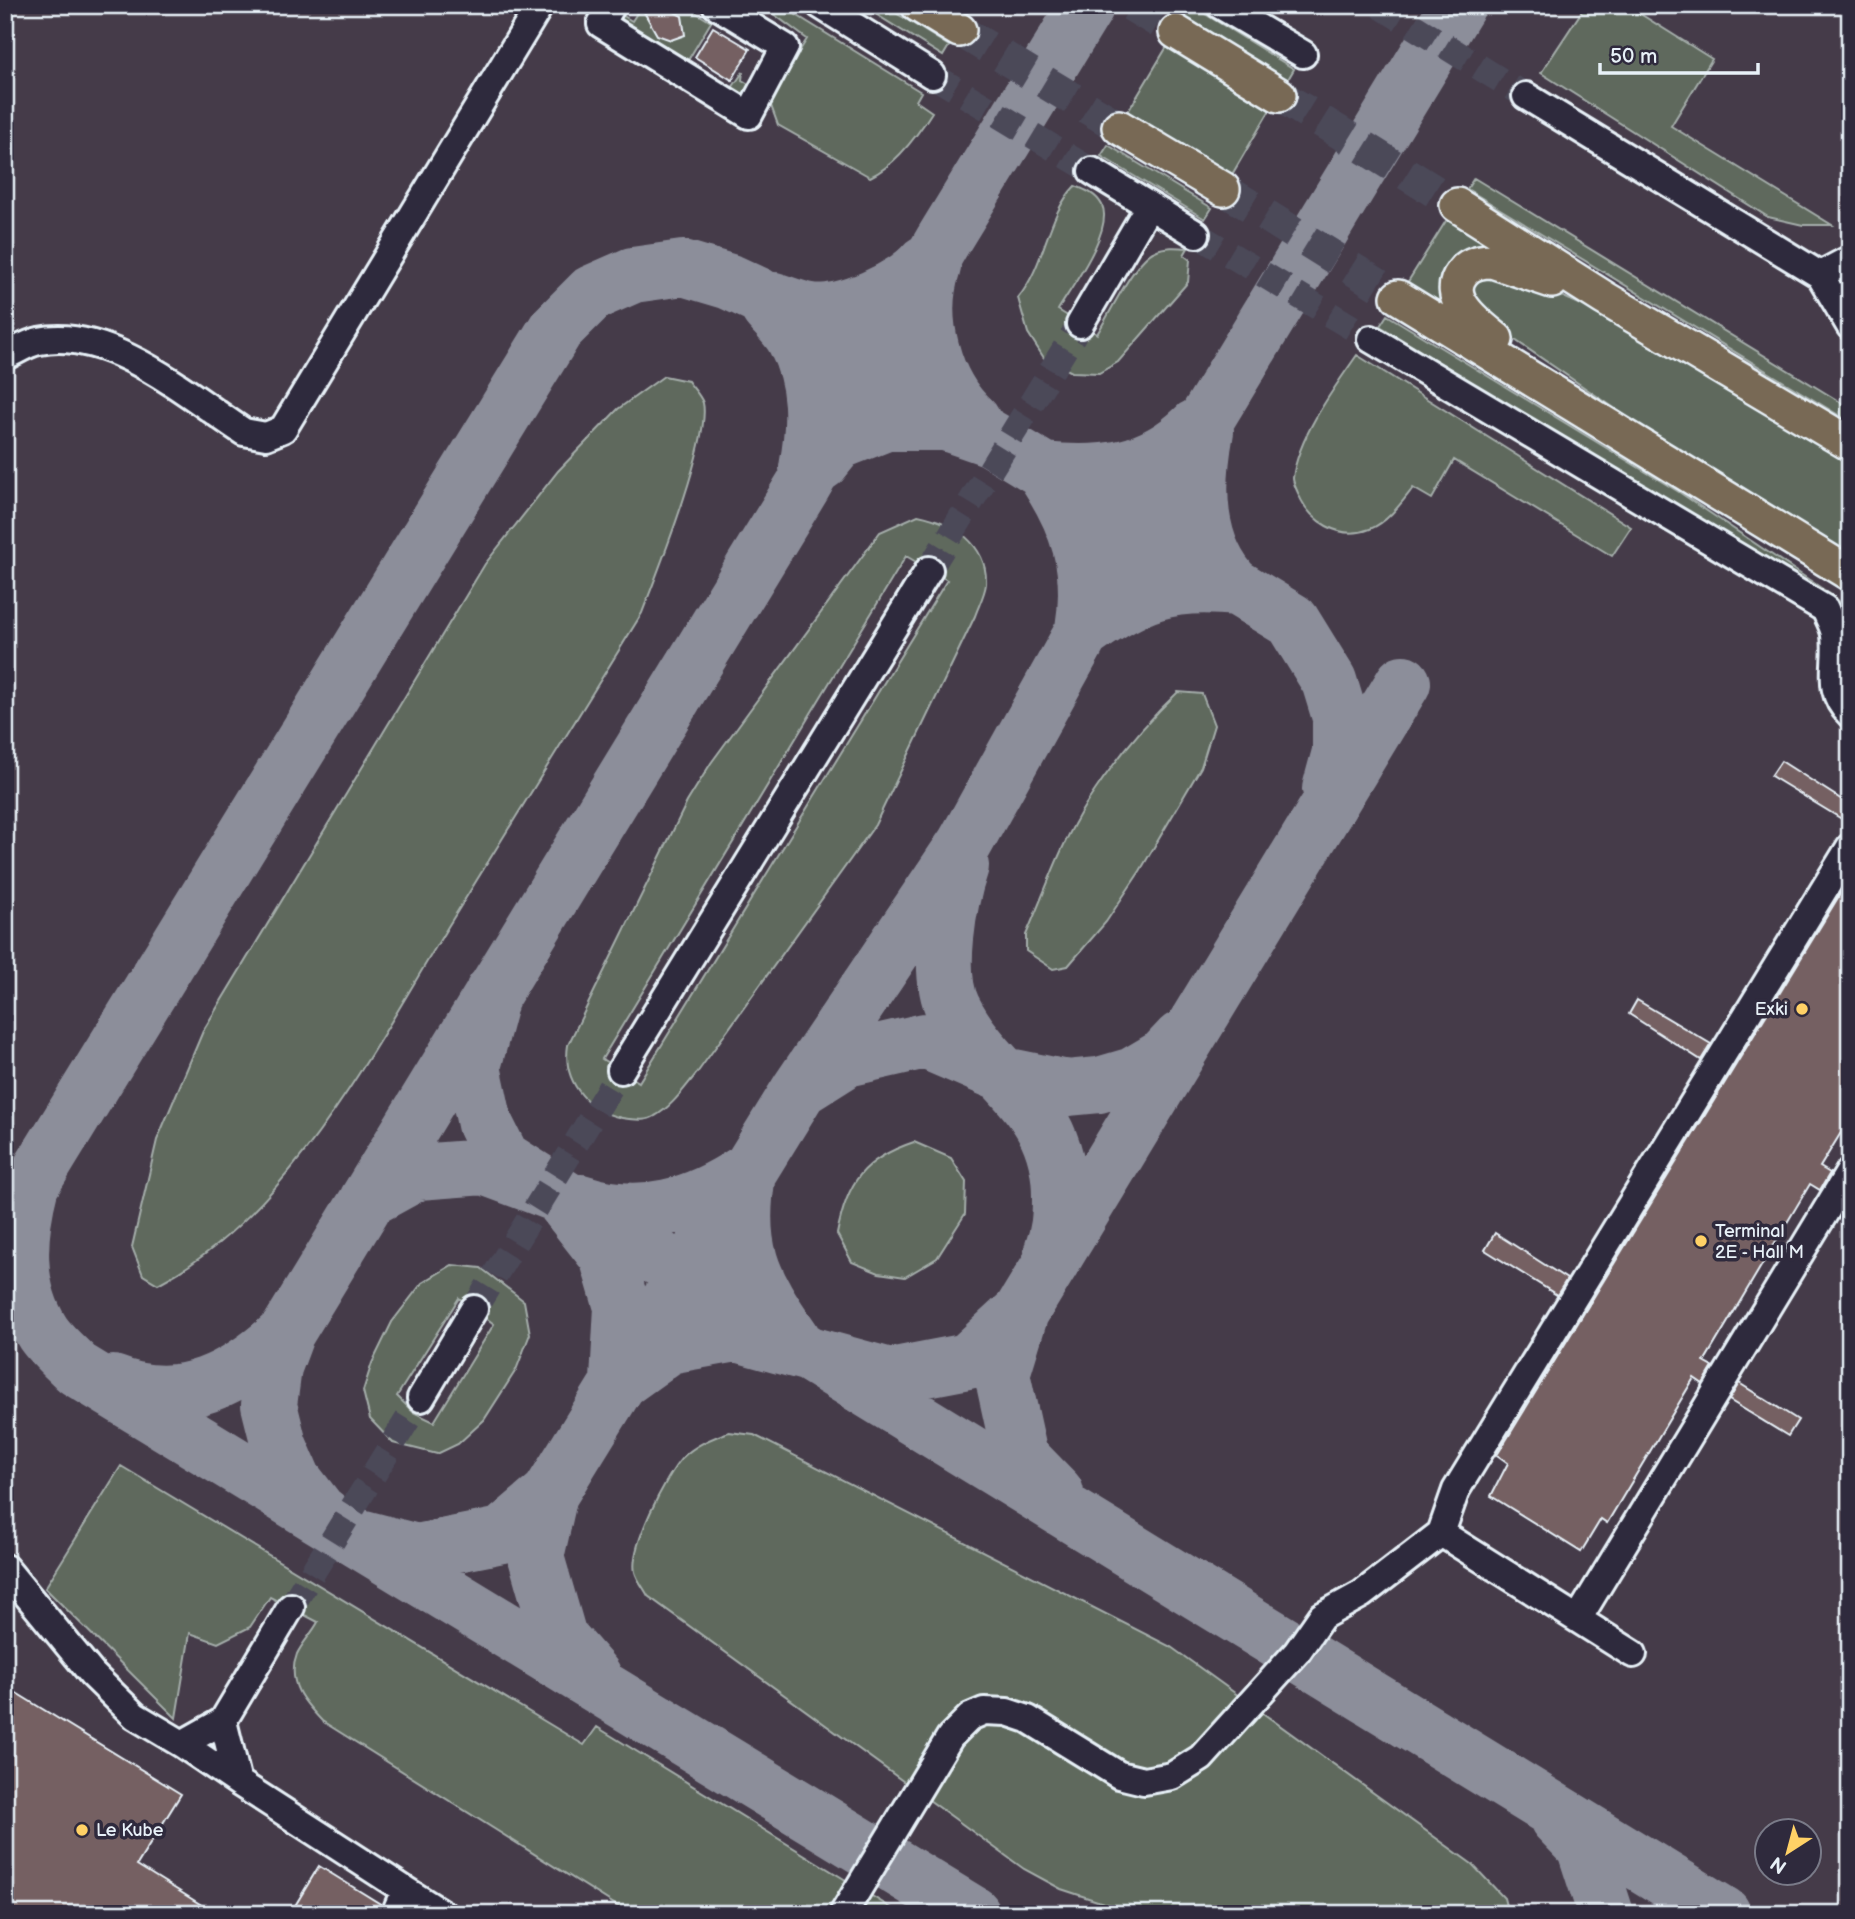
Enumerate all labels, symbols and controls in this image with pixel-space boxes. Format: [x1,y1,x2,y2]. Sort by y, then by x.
scale bar [1600,32,1757,76]
text: 50 m [1610,44,1657,69]
place label: Exki [1755,999,1788,1020]
marker: Exki [1794,1001,1810,1017]
place label: Terminal 2E - Hall M [1715,1221,1804,1263]
marker: Terminal 2E - Hall M [1693,1233,1709,1249]
north arrow [1754,1818,1824,1888]
place label: Le Kube [96,1820,164,1841]
marker: Le Kube [74,1822,90,1838]
text: N [1766,1851,1791,1878]

